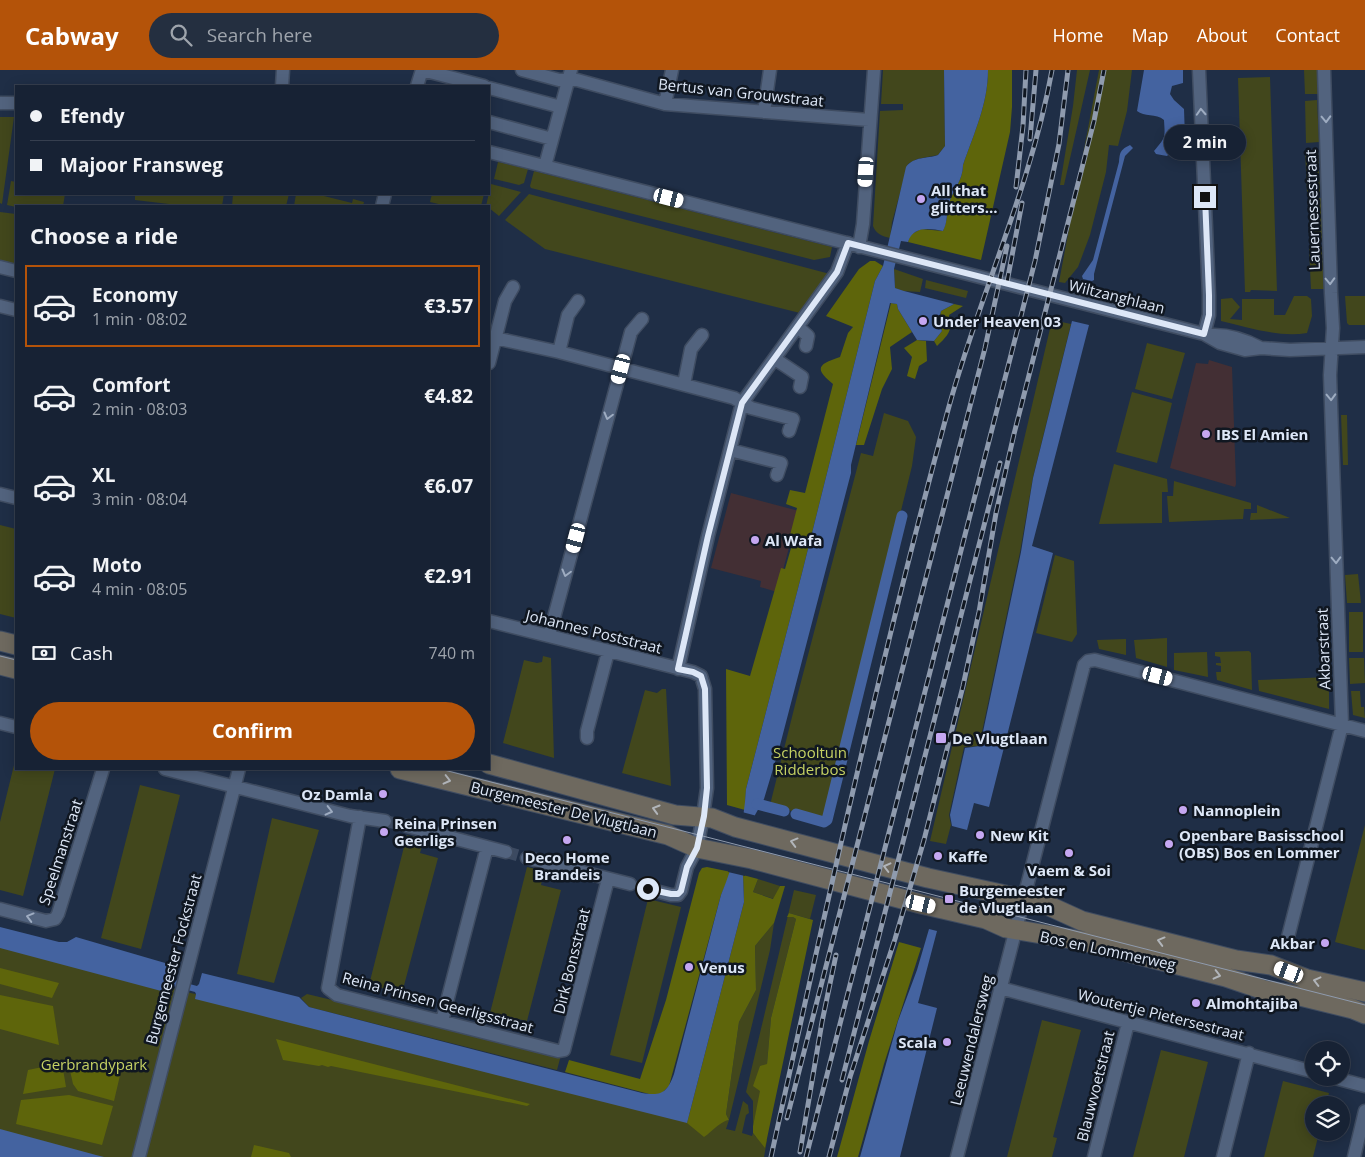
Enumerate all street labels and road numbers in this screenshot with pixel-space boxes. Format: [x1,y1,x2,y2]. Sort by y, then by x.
street label: Bertus van Grouwstraat [657,73,825,111]
street label: Lauernessestraat [1300,149,1324,271]
street label: Wiltzanghlaan [1067,274,1167,318]
street label: Johannes Poststraat [522,604,664,658]
street label: Akbarstraat [1312,608,1334,690]
street label: Burgemeester De Vlugtlaan [469,776,659,842]
street label: Speelmanstraat [33,797,87,907]
street label: Burgemeester Fockstraat [141,872,205,1046]
street label: Dirk Bonsstraat [548,906,594,1016]
street label: Bos en Lommerweg [1038,926,1178,974]
street label: Reina Prinsen Geerligsstraat [340,967,536,1037]
street label: Leeuwendalersweg [945,972,997,1108]
street label: Woutertje Pietersestraat [1076,984,1246,1044]
street label: Blauwvoetstraat [1072,1028,1118,1144]

